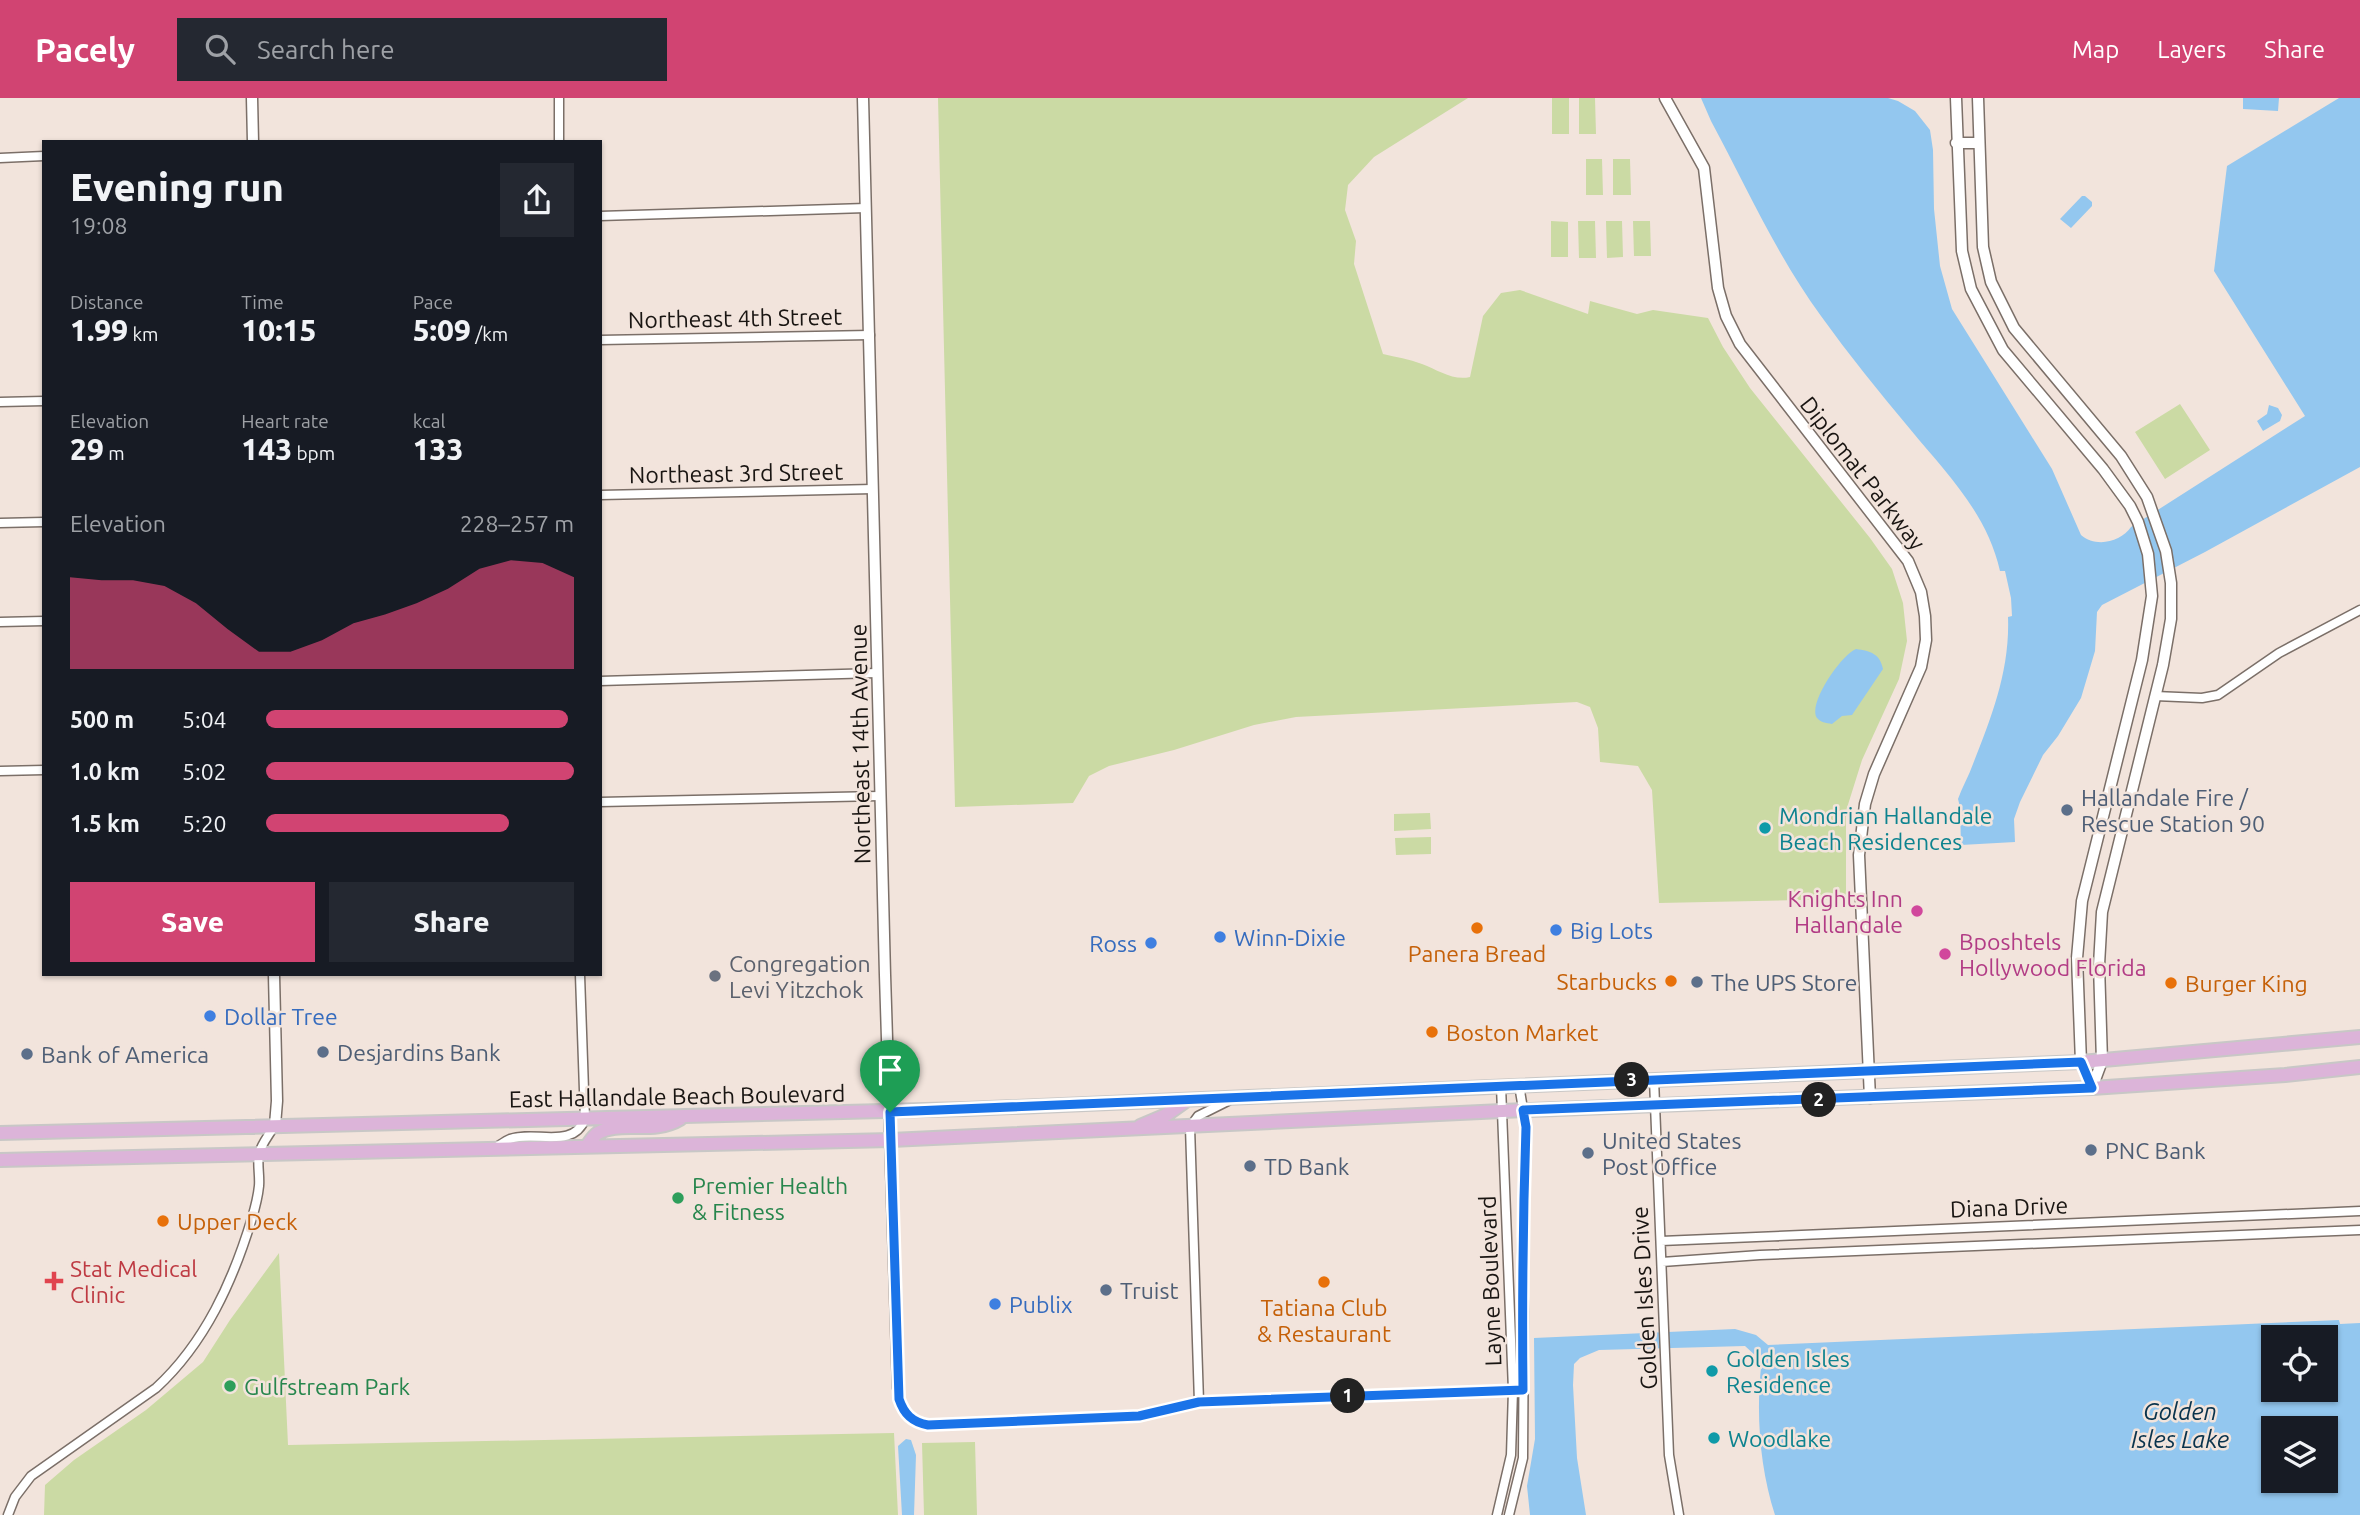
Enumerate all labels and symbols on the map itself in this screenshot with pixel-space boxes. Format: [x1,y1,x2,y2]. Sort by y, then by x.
street label: Northeast 4th Street [628,304,842,332]
street label: Diplomat Parkway [1796,392,1930,554]
street label: Northeast 3rd Street [629,459,843,487]
street label: Northeast 14th Avenue [845,624,875,864]
place label: Hallandale Fire / Rescue Station 90 [2081,785,2265,836]
marker: Hallandale Fire / Rescue Station 90 [2059,802,2075,818]
place label: Mondrian Hallandale Beach Residences [1779,803,1992,854]
marker: Mondrian Hallandale Beach Residences [1757,820,1773,836]
place label: Knights Inn Hallandale [1787,886,1903,937]
marker: Knights Inn Hallandale [1909,903,1925,919]
place label: Big Lots [1570,918,1653,943]
marker: Panera Bread [1469,920,1485,936]
marker: Big Lots [1548,922,1564,938]
place label: Winn-Dixie [1234,925,1346,950]
marker: Winn-Dixie [1212,929,1228,945]
place label: Bposhtels Hollywood Florida [1959,929,2147,980]
place label: Ross [1089,931,1137,956]
marker: Ross [1143,935,1159,951]
place label: Panera Bread [1408,941,1546,966]
marker: Bposhtels Hollywood Florida [1937,946,1953,962]
place label: Congregation Levi Yitzchok [729,951,871,1002]
marker: Congregation Levi Yitzchok [707,968,723,984]
place label: Starbucks [1557,969,1657,994]
place label: The UPS Store [1711,970,1858,995]
place label: Burger King [2185,971,2308,996]
marker: Starbucks [1663,973,1679,989]
marker: The UPS Store [1689,974,1705,990]
marker: Burger King [2163,975,2179,991]
place label: Dollar Tree [224,1004,338,1029]
marker: Dollar Tree [202,1008,218,1024]
place label: Boston Market [1446,1020,1598,1045]
marker: Boston Market [1424,1024,1440,1040]
place label: Desjardins Bank [337,1040,501,1065]
pin [860,1040,920,1112]
place label: Bank of America [41,1042,209,1067]
marker: Desjardins Bank [315,1044,331,1060]
marker: Bank of America [19,1046,35,1062]
pin: 3 [1614,1062,1650,1098]
street label: East Hallandale Beach Boulevard [509,1081,845,1111]
pin: 2 [1801,1082,1836,1118]
place label: United States Post Office [1602,1128,1741,1179]
place label: PNC Bank [2105,1138,2206,1163]
marker: PNC Bank [2083,1142,2099,1158]
marker: United States Post Office [1580,1145,1596,1161]
place label: TD Bank [1264,1154,1350,1179]
marker: TD Bank [1242,1158,1258,1174]
place label: Premier Health & Fitness [692,1173,848,1224]
marker: Premier Health & Fitness [670,1190,686,1206]
street label: Diana Drive [1949,1192,2069,1222]
street label: Layne Boulevard [1475,1195,1505,1367]
street label: Golden Isles Drive [1627,1206,1661,1390]
place label: Upper Deck [177,1209,298,1234]
marker: Upper Deck [155,1213,171,1229]
place label: Stat Medical Clinic [70,1256,197,1307]
marker: Stat Medical Clinic [44,1271,64,1291]
marker: Tatiana Club & Restaurant [1316,1274,1332,1290]
place label: Truist [1120,1278,1178,1303]
marker: Truist [1098,1282,1114,1298]
place label: Publix [1009,1292,1073,1317]
place label: Tatiana Club & Restaurant [1257,1295,1391,1346]
marker: Publix [987,1296,1003,1312]
place label: Golden Isles Residence [1726,1346,1850,1397]
marker: Golden Isles Residence [1704,1363,1720,1379]
place label: Gulfstream Park [244,1374,411,1399]
marker: Gulfstream Park [222,1378,238,1394]
pin: 1 [1330,1378,1366,1414]
water label: Golden Isles Lake [2131,1398,2229,1453]
place label: Woodlake [1728,1426,1831,1451]
marker: Woodlake [1706,1430,1722,1446]

